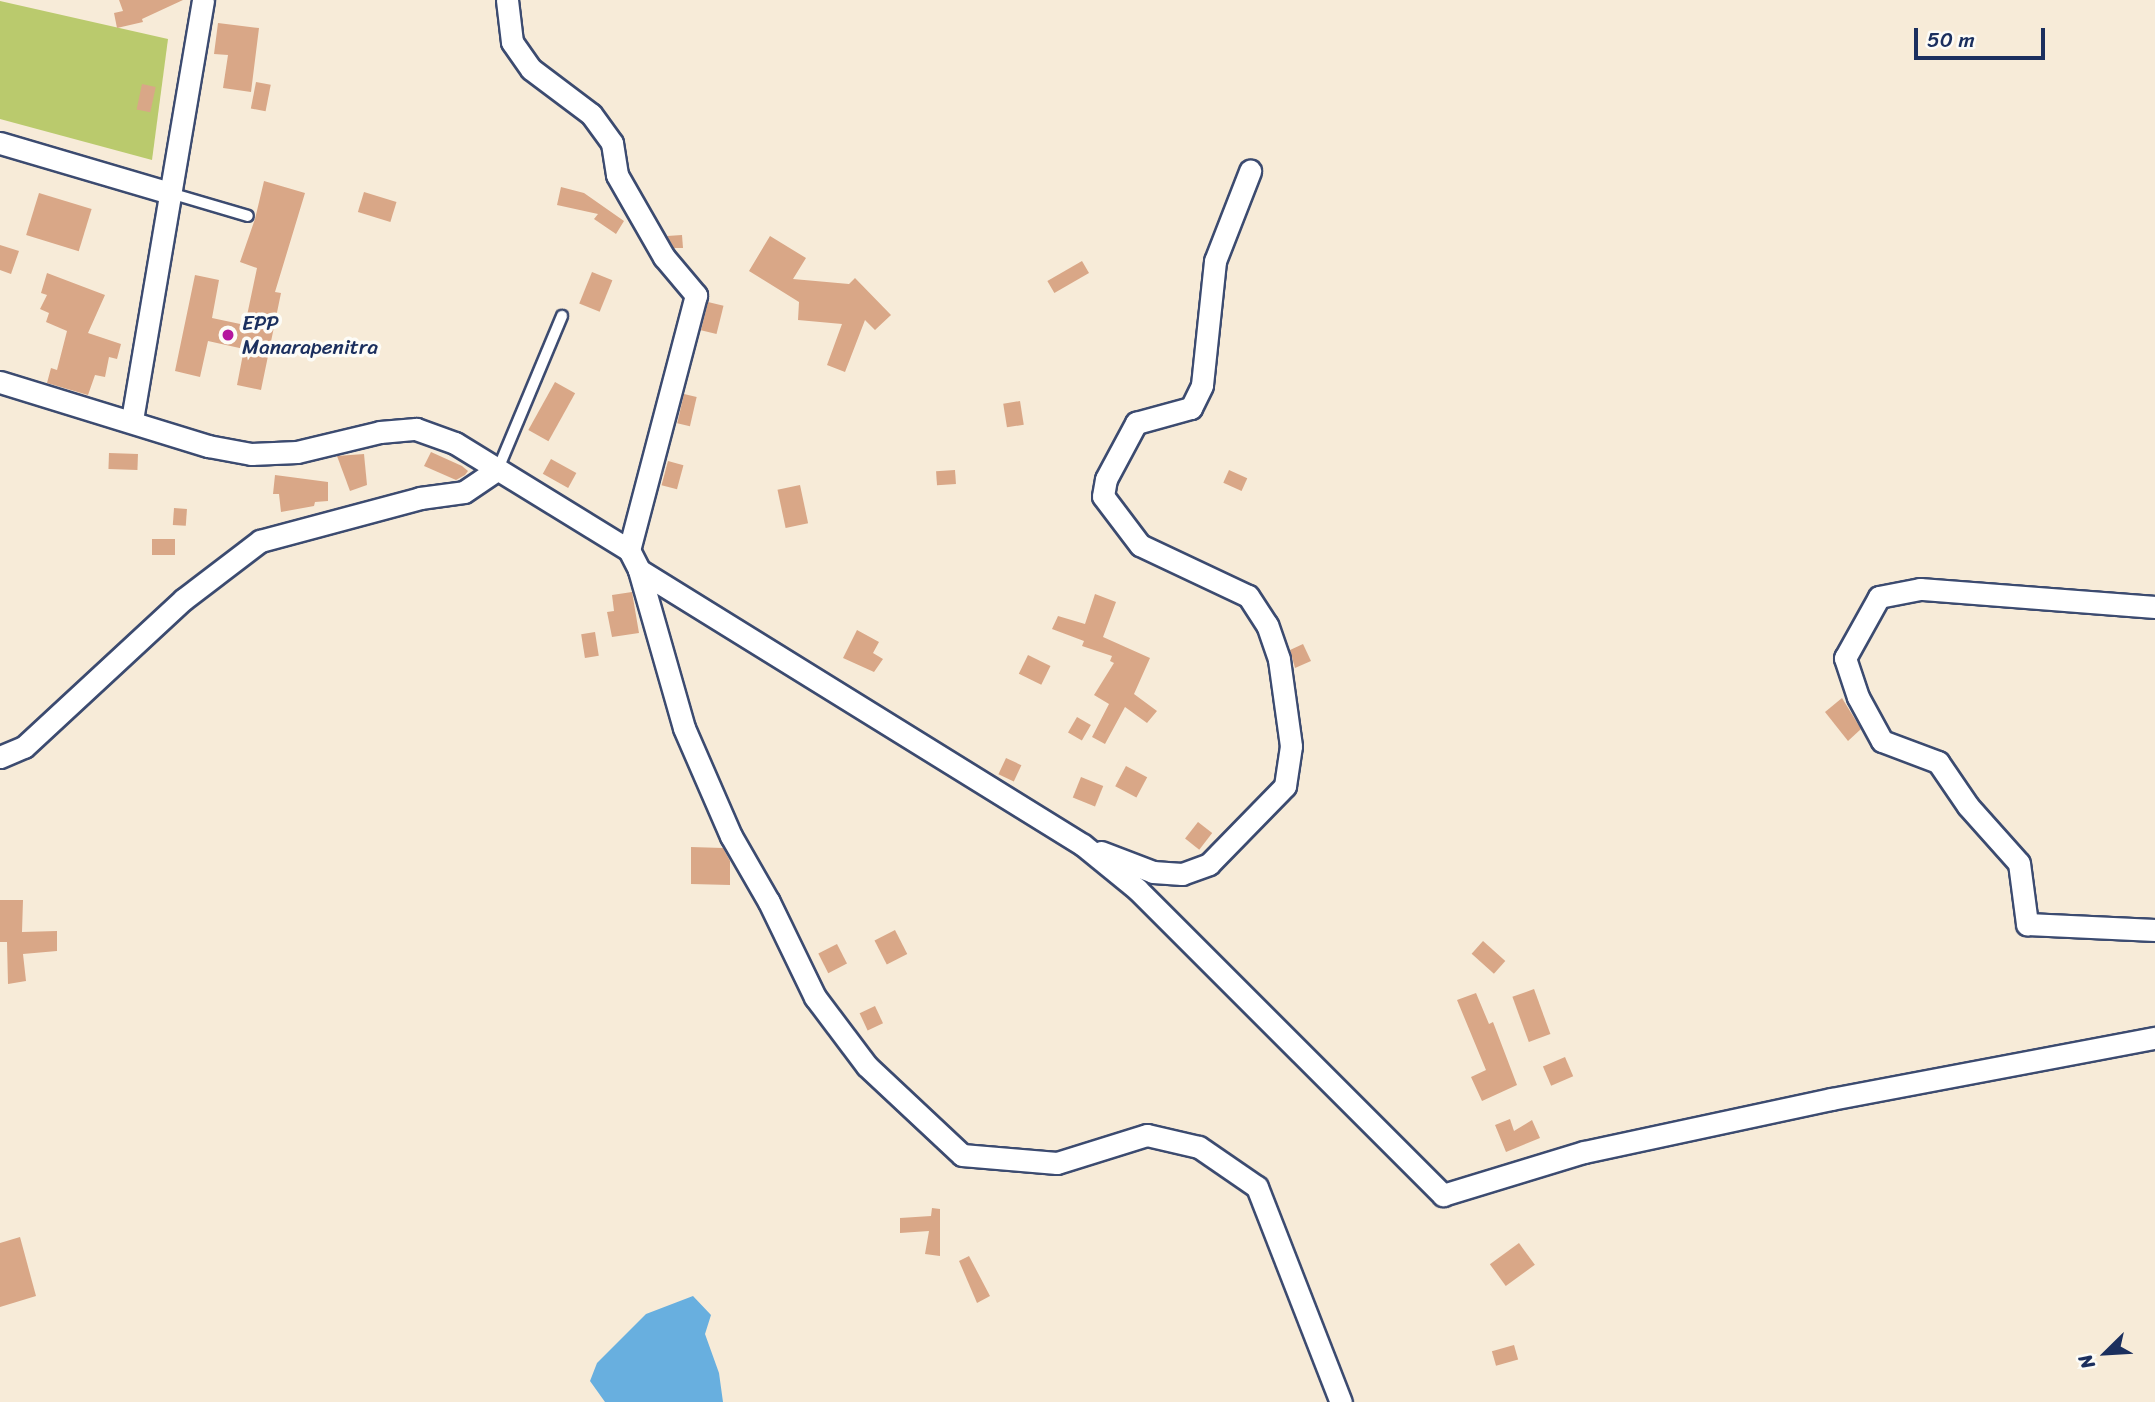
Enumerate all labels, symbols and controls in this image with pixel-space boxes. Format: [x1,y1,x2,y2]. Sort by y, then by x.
scale bar [1917,14,2048,58]
text: 50 m [1927,21,1975,59]
place label: EPP Manarapenitra [242,310,378,360]
marker: EPP Manarapenitra [220,327,236,343]
north arrow [2071,1318,2141,1388]
text: N [2069,1349,2104,1374]

